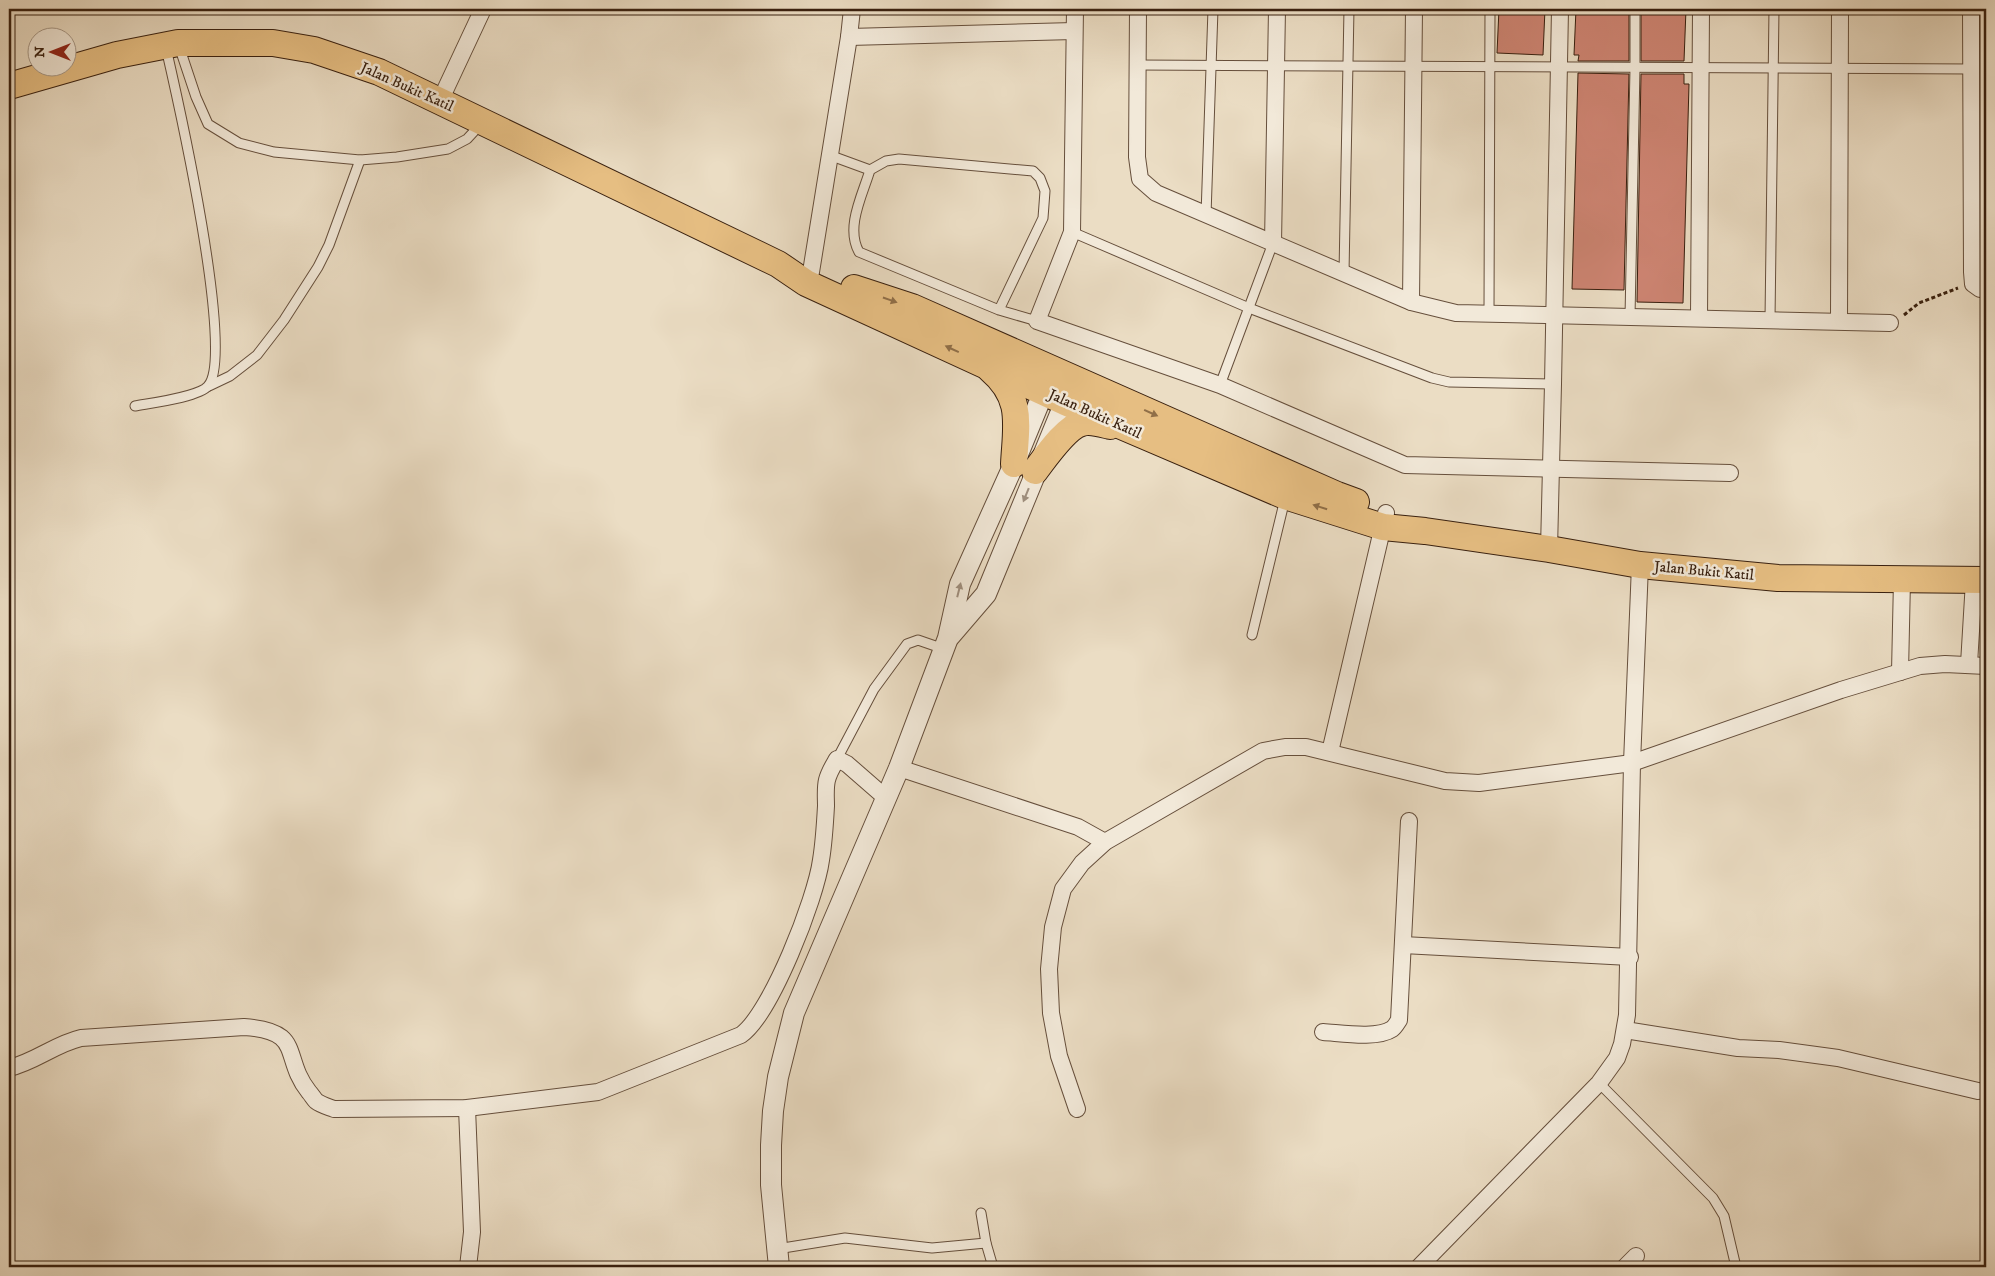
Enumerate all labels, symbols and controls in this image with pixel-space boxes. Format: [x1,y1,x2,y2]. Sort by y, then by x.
north arrow [28,28,78,78]
text: N [31,46,49,58]
street label: Jalan Bukit Katil [356,57,457,116]
one-way arrow [882,297,897,304]
one-way arrow [945,345,959,353]
street label: Jalan Bukit Katil [1044,384,1145,443]
one-way arrow [1144,409,1158,417]
one-way arrow [1022,488,1030,503]
one-way arrow [1312,503,1327,511]
street label: Jalan Bukit Katil [1651,557,1755,585]
one-way arrow [955,582,963,598]

